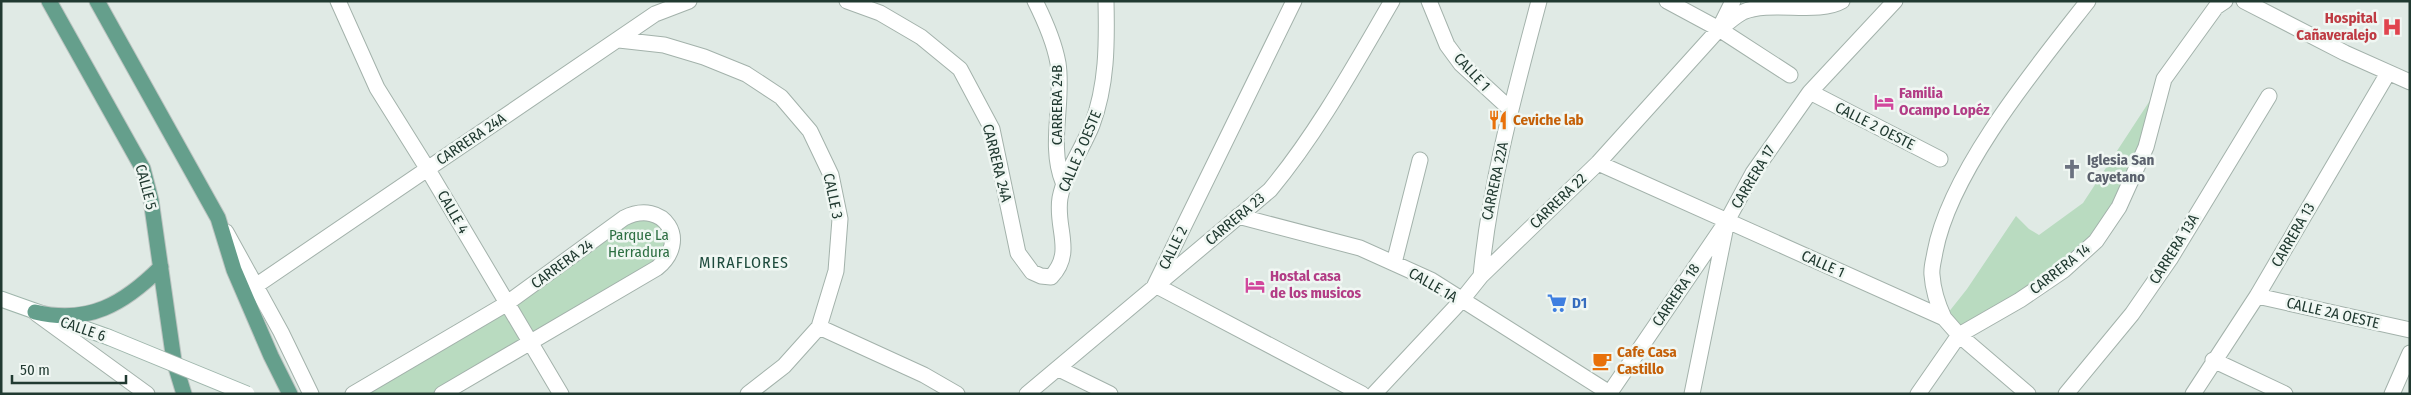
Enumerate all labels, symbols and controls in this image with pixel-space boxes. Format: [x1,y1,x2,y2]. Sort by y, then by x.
place label: Hospital Cañaveralejo [2296,9,2378,44]
hospital icon: Hospital Cañaveralejo [2381,16,2403,38]
street label: CALLE 1 [1450,49,1494,95]
street label: CARRERA 24B [1048,65,1066,145]
place label: Familia Ocampo Lopéz [1899,84,1990,119]
hotel icon: Familia Ocampo Lopéz [1873,91,1895,113]
street label: CALLE 2 OESTE [1832,98,1918,154]
street label: CALLE 2 OESTE [1055,107,1105,195]
street label: CARRERA 24A [433,109,509,169]
restaurant icon: Ceviche lab [1487,109,1509,131]
place label: Ceviche lab [1513,111,1584,129]
street label: CARRERA 24A [979,122,1015,204]
street label: CARRERA 22A [1478,140,1512,222]
street label: CARRERA 17 [1727,142,1779,212]
place label: Iglesia San Cayetano [2087,151,2154,186]
church icon: Iglesia San Cayetano [2061,158,2083,180]
street label: CALLE 5 [131,162,161,212]
street label: CARRERA 22 [1526,169,1590,232]
street label: CALLE 3 [819,172,847,221]
street label: CALLE 4 [434,187,472,237]
street label: CARRERA 23 [1202,189,1268,249]
street label: CARRERA 13 [2267,200,2319,270]
street label: CARRERA 13A [2145,211,2203,287]
street label: CALLE 2 [1155,223,1191,273]
park label: Parque La Herradura [608,226,670,261]
street label: CARRERA 24 [528,236,596,292]
street label: CARRERA 14 [2026,240,2094,298]
street label: CALLE 1 [1799,247,1847,281]
district label: MIRAFLORES [699,253,789,272]
street label: CARRERA 18 [1648,260,1704,330]
street label: CALLE 1A [1406,264,1461,306]
place label: Hostal casa de los musicos [1270,267,1362,302]
hotel icon: Hostal casa de los musicos [1244,274,1266,296]
supermarket icon: D1 [1546,292,1568,314]
place label: D1 [1572,294,1587,312]
street label: CALLE 2A OESTE [2285,294,2381,332]
street label: CALLE 6 [58,313,108,345]
place label: Cafe Casa Castillo [1617,343,1677,378]
cafe icon: Cafe Casa Castillo [1591,350,1613,372]
scale bar [12,352,126,384]
text: 50 m [20,361,50,379]

